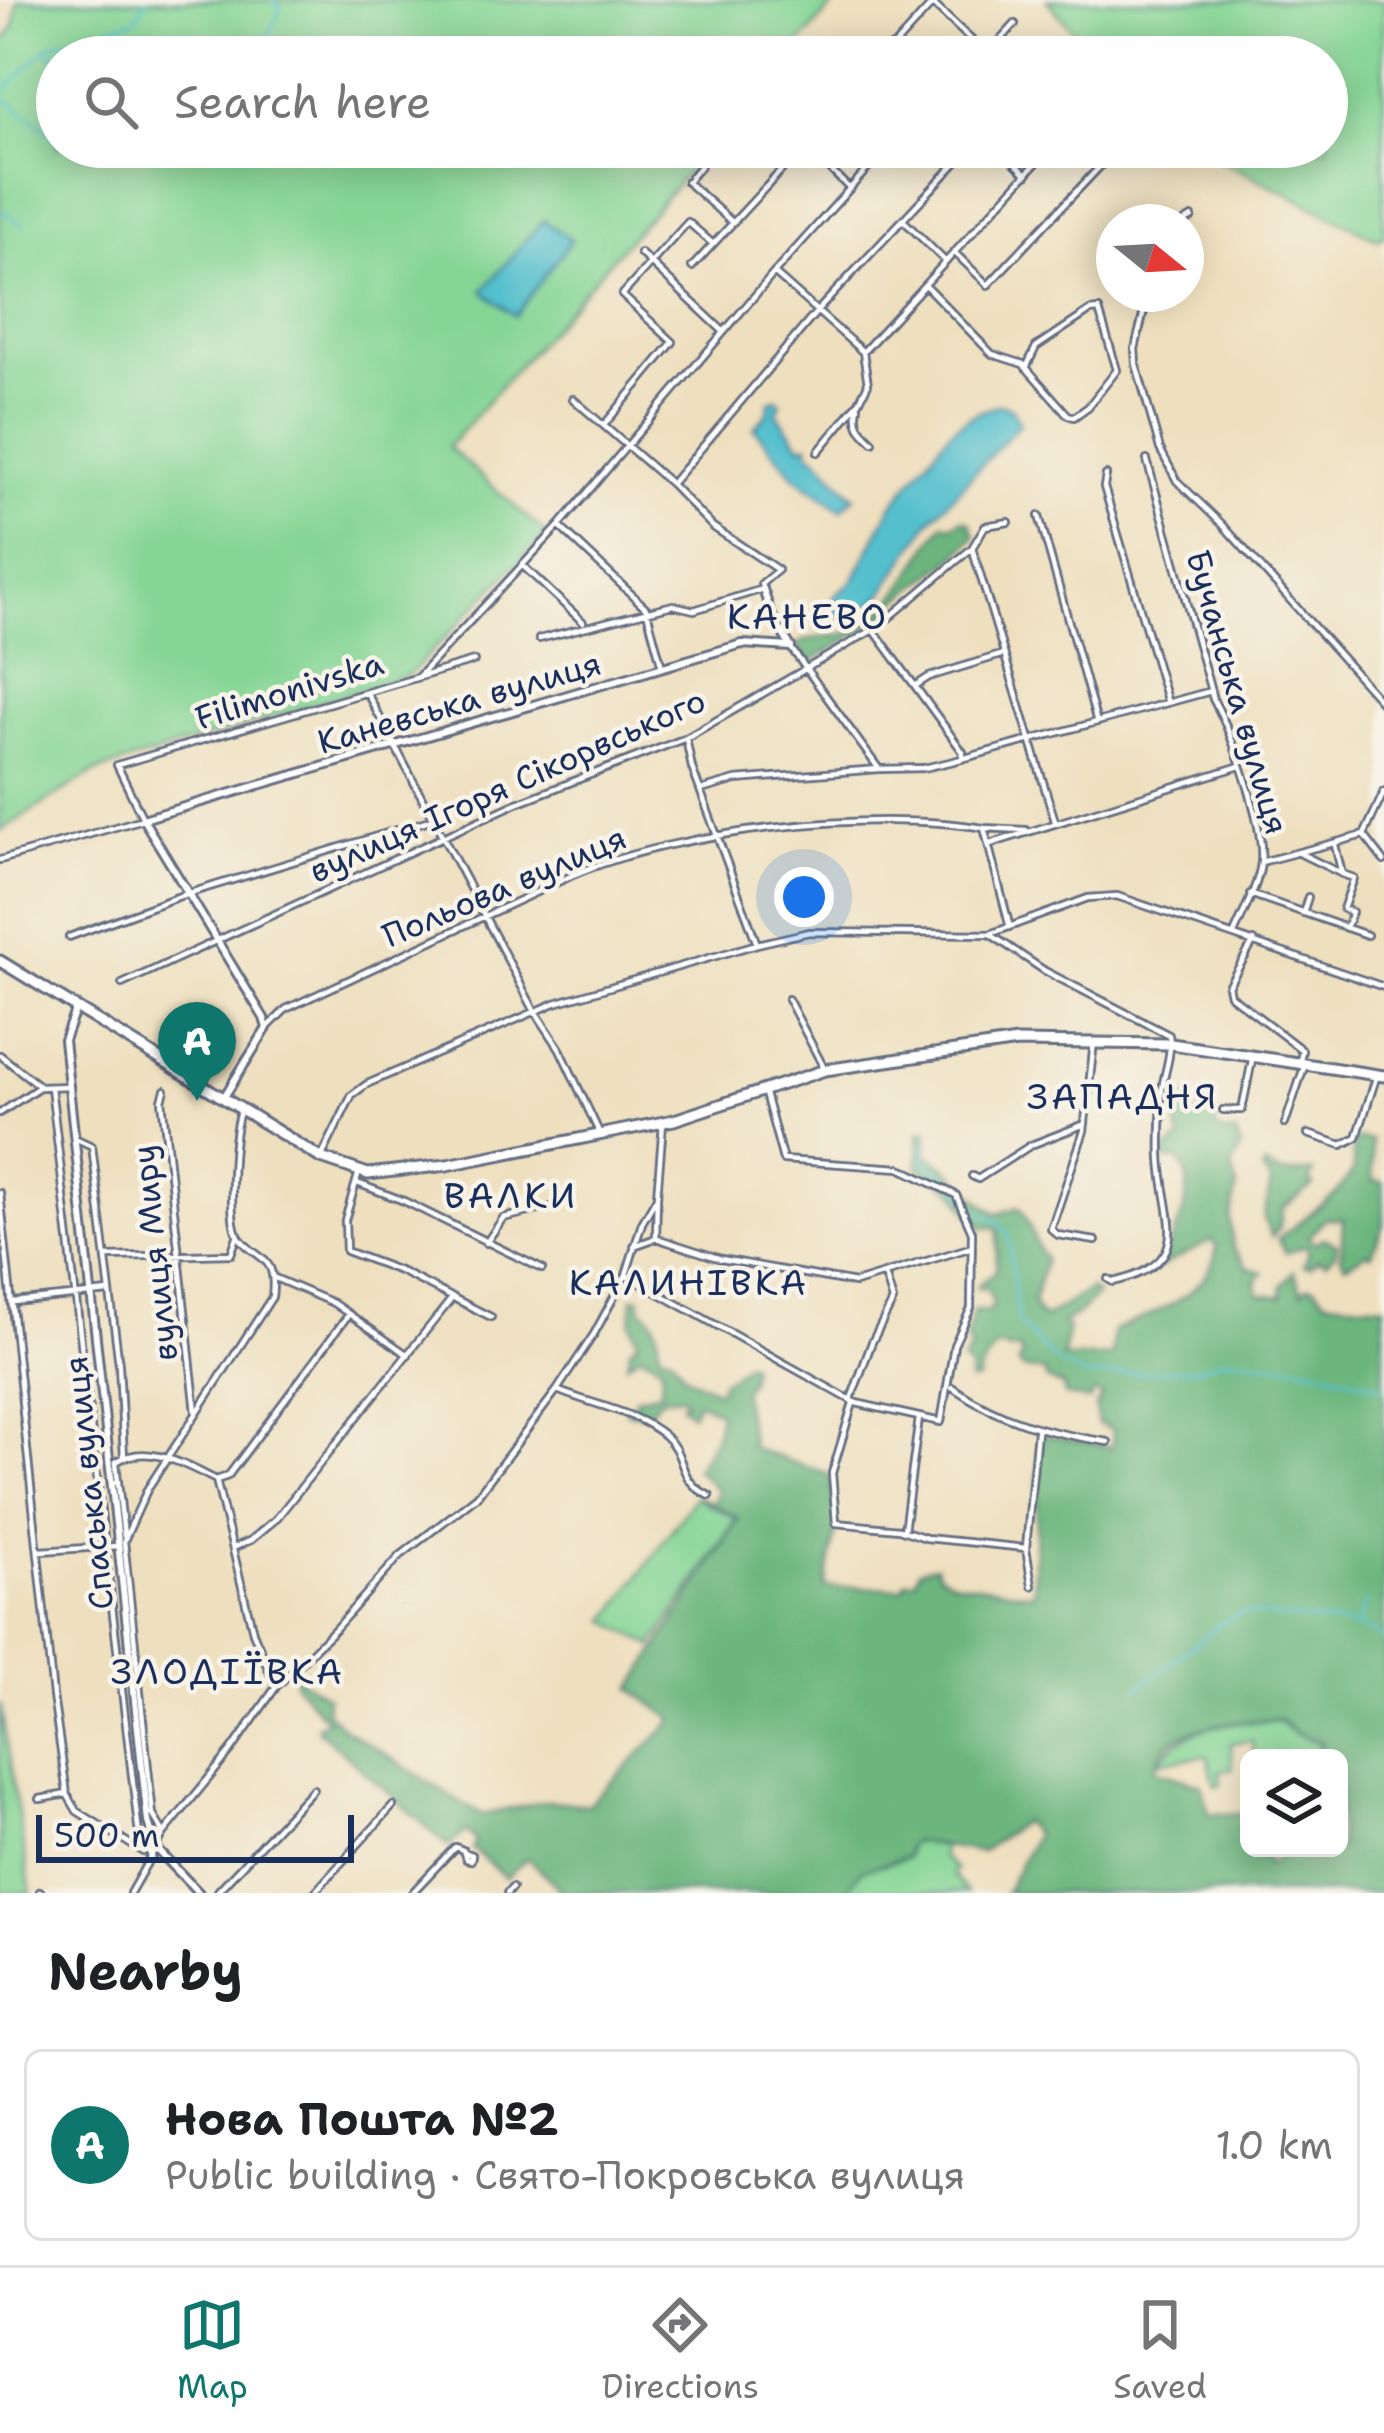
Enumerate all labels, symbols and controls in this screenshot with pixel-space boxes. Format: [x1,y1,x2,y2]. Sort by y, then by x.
search box [36,36,1348,168]
icon: search [78,69,144,135]
text: Search here [174,72,431,132]
north arrow [1096,204,1204,312]
street label: Бучанська вулиця [1175,545,1300,840]
district label: КАНЕВО [727,592,889,641]
street label: Каневська вулиця [312,640,606,764]
street label: Filimonivska [189,641,389,740]
street label: вулиця Ігоря Сікорвського [302,678,712,893]
street label: Польова вулиця [375,815,633,958]
your location [774,867,834,927]
pin: A [158,1002,236,1101]
district label: ЗАПАДНЯ [1027,1072,1219,1121]
street label: вулиця Миру [121,1143,188,1363]
district label: ВАЛКИ [444,1171,578,1220]
district label: КАЛИНІВКА [569,1258,809,1307]
street label: Спаська вулиця [53,1354,124,1612]
district label: ЗЛОДІЇВКА [111,1647,345,1696]
map controls [1240,1749,1348,1857]
button: layers [1240,1749,1348,1857]
scale bar [36,1809,354,1862]
text: 500 m [54,1813,160,1858]
text: Nearby [48,1937,243,2005]
text: Нова Пошта №2 [165,2089,559,2149]
text: A [75,2119,105,2171]
text: 1.0 km [1216,2119,1333,2171]
text: Public building · Свято-Покровська вулиця [165,2149,965,2201]
tab: Map [177,2292,248,2409]
tab: Directions [602,2292,759,2409]
tab: Saved [1113,2292,1207,2409]

